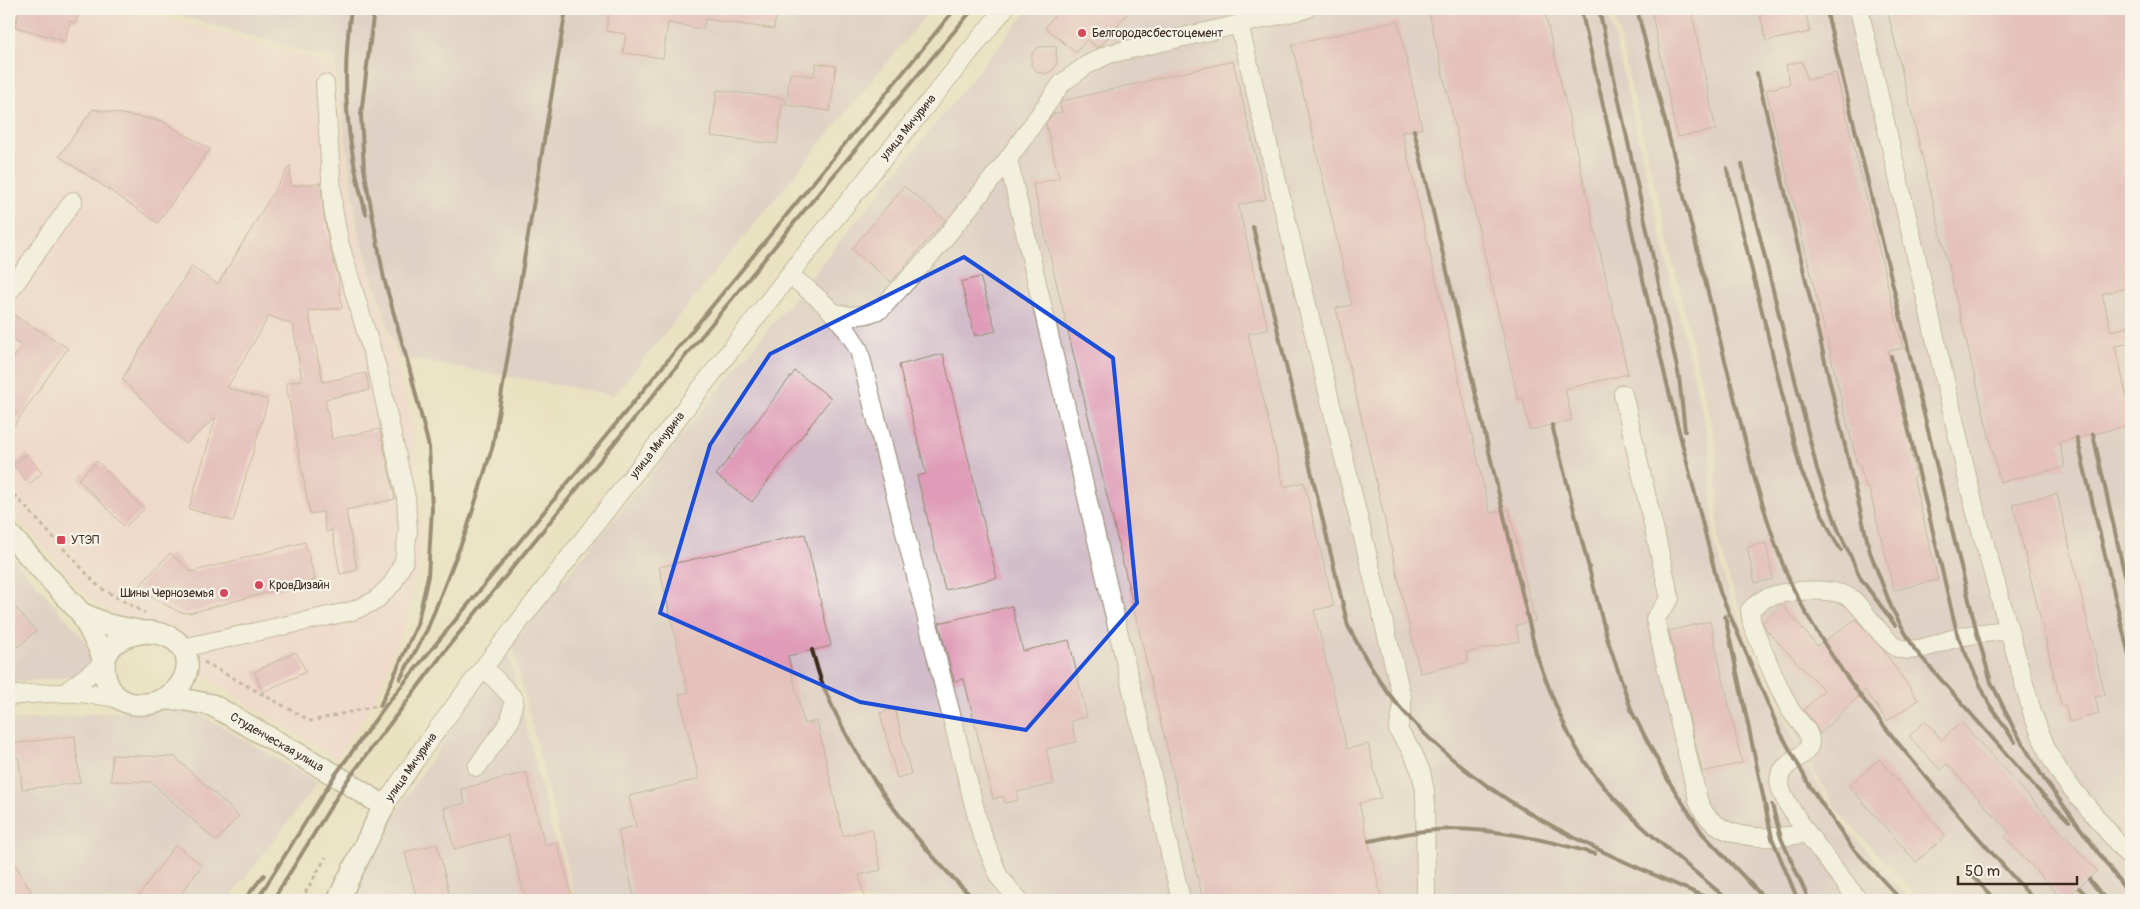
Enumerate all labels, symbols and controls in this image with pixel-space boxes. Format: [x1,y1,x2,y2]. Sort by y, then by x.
place label: Белгородасбестоцемент [1092,26,1223,41]
marker: Белгородасбестоцемент [1076,27,1088,39]
street label: улица Мичурина [877,91,940,164]
street label: улица Мичурина [626,409,688,482]
place label: УТЭП [71,533,99,548]
marker: УТЭП [55,534,67,546]
place label: КровДизайн [269,578,330,593]
marker: КровДизайн [253,579,265,591]
place label: Шины Черноземья [121,586,214,601]
marker: Шины Черноземья [218,587,230,599]
street label: Студенческая улица [227,710,327,776]
street label: улица Мичурина [382,730,441,805]
scale bar [1958,854,2076,886]
text: 50 m [1965,862,2000,881]

